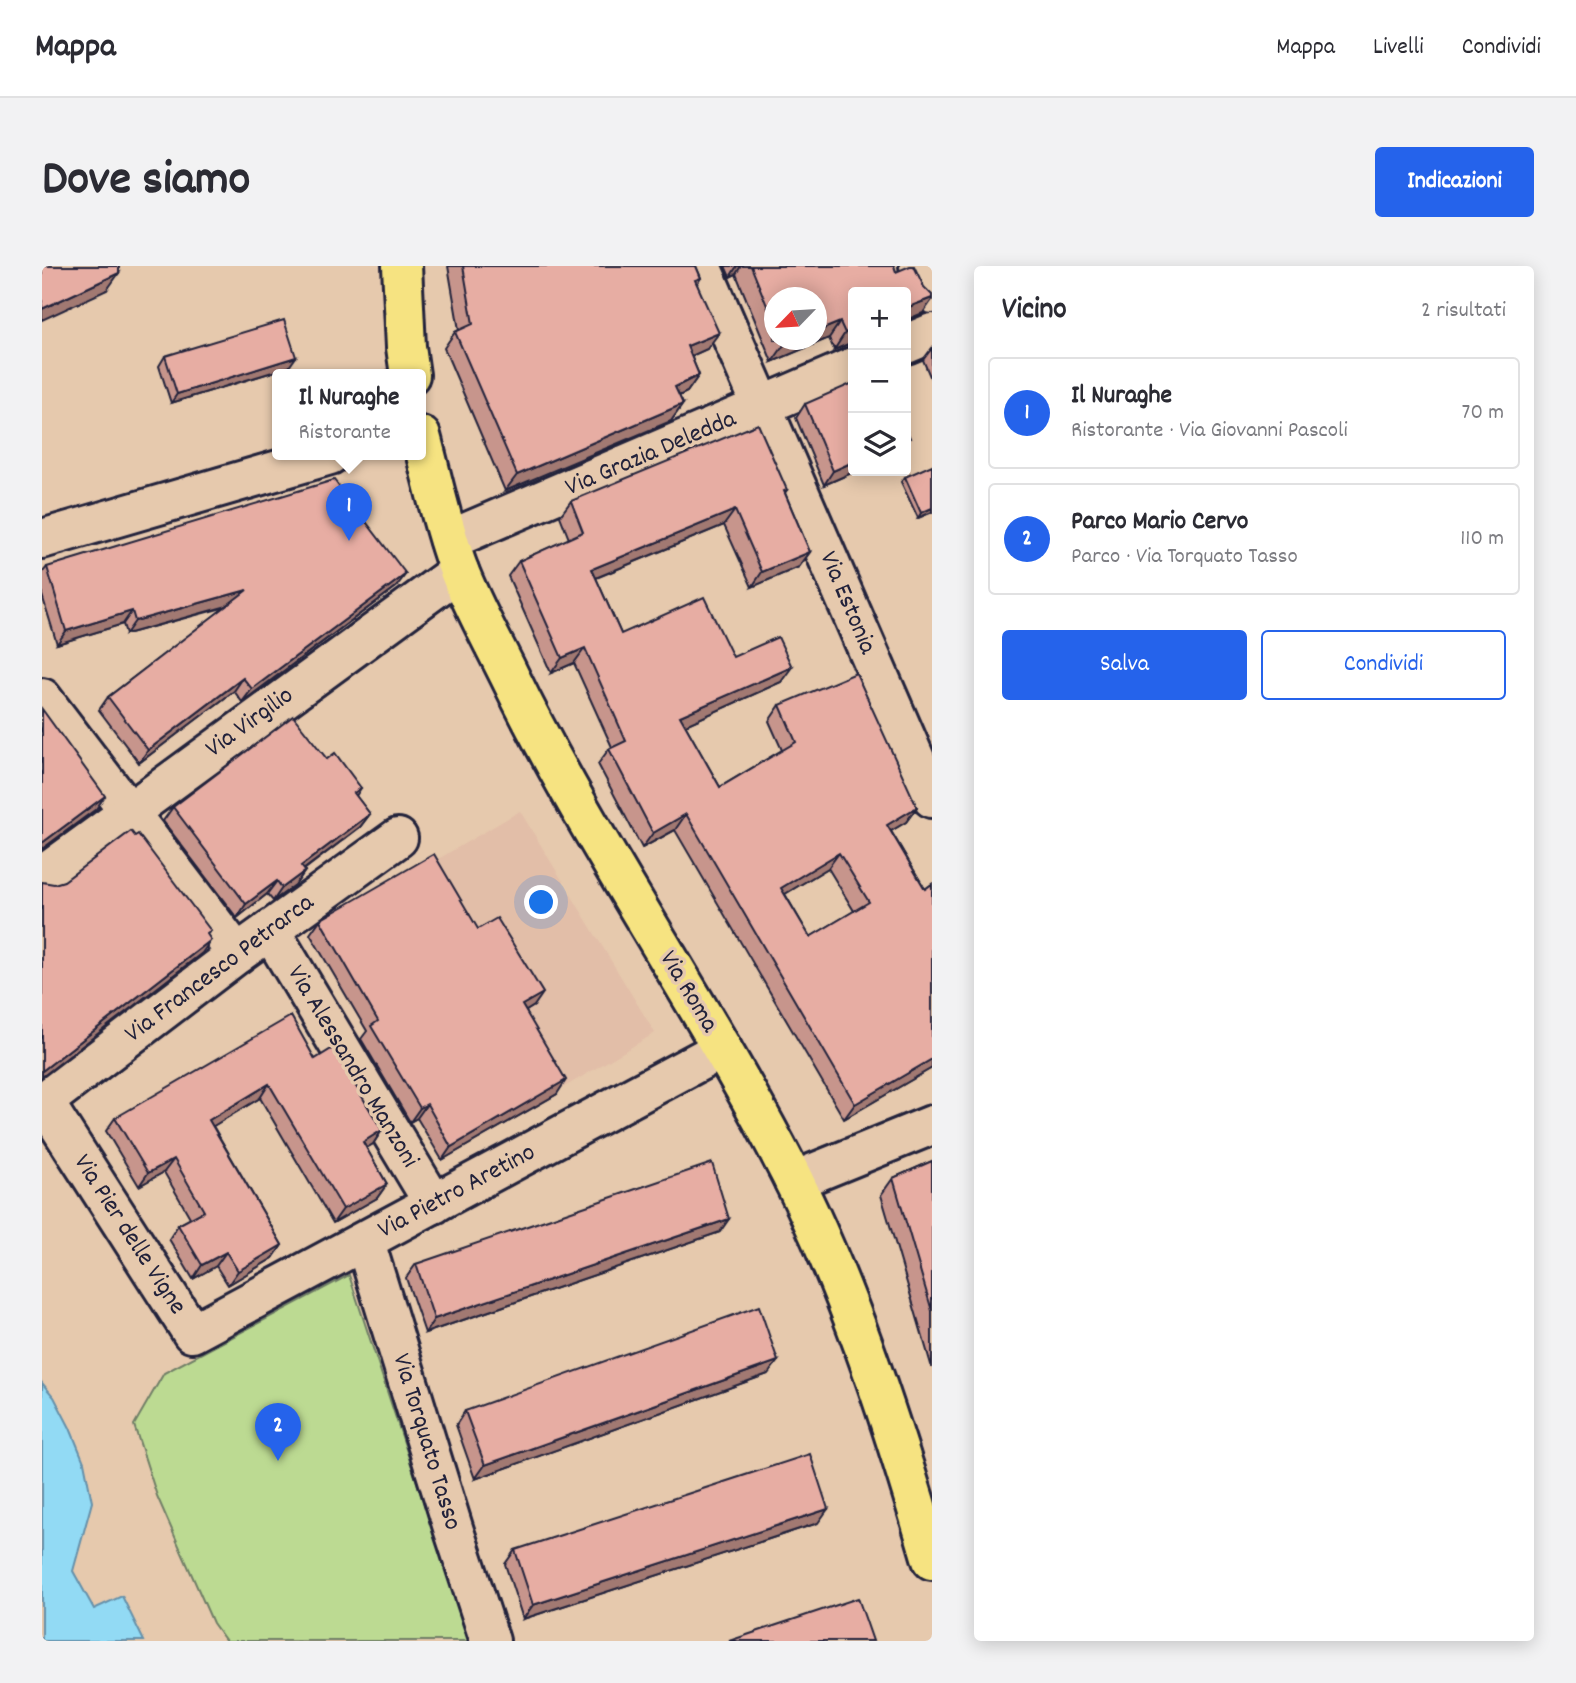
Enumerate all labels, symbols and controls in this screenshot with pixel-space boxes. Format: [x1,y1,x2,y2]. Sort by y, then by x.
text: Mappa [35,25,116,72]
text: Mappa [1276,31,1335,65]
text: Livelli [1373,31,1424,65]
text: Condividi [1462,31,1541,65]
text: Dove siamo [42,147,250,217]
button: Indicazioni [1375,147,1534,217]
north arrow [764,287,827,350]
map controls [848,287,911,476]
button: + [848,287,911,350]
text: Vicino [1002,290,1067,333]
text: 2 risultati [1421,295,1506,328]
button: − [848,350,911,413]
popup [272,369,426,460]
text: Il Nuraghe [1071,378,1172,415]
text: Il Nuraghe [299,380,399,417]
text: 1 [1024,397,1030,430]
text: 70 m [1462,397,1504,430]
street label: Via Grazia Deledda [560,401,743,507]
button: layers [848,413,911,476]
text: Ristorante · Via Giovanni Pascoli [1071,415,1348,448]
text: Ristorante [299,417,391,450]
pin: 1 [326,483,372,541]
text: Parco Mario Cervo [1071,504,1248,541]
text: 2 [1022,523,1032,556]
text: 110 m [1460,523,1504,556]
text: Parco · Via Torquato Tasso [1071,541,1298,574]
street label: Via Estonia [809,546,885,661]
button: Salva [1002,630,1247,700]
button: Condividi [1261,630,1506,700]
street label: Via Virgilio [198,678,302,768]
street label: Via Francesco Petrarca [118,885,323,1053]
your location [524,885,558,919]
street label: Via Roma [649,944,727,1041]
street label: Via Alessandro Manzoni [277,959,427,1175]
street label: Via Pietro Aretino [372,1135,542,1249]
street label: Via Pier delle Vigne [63,1148,195,1322]
street label: Via Torquato Tasso [382,1349,470,1535]
pin: 2 [255,1403,301,1461]

